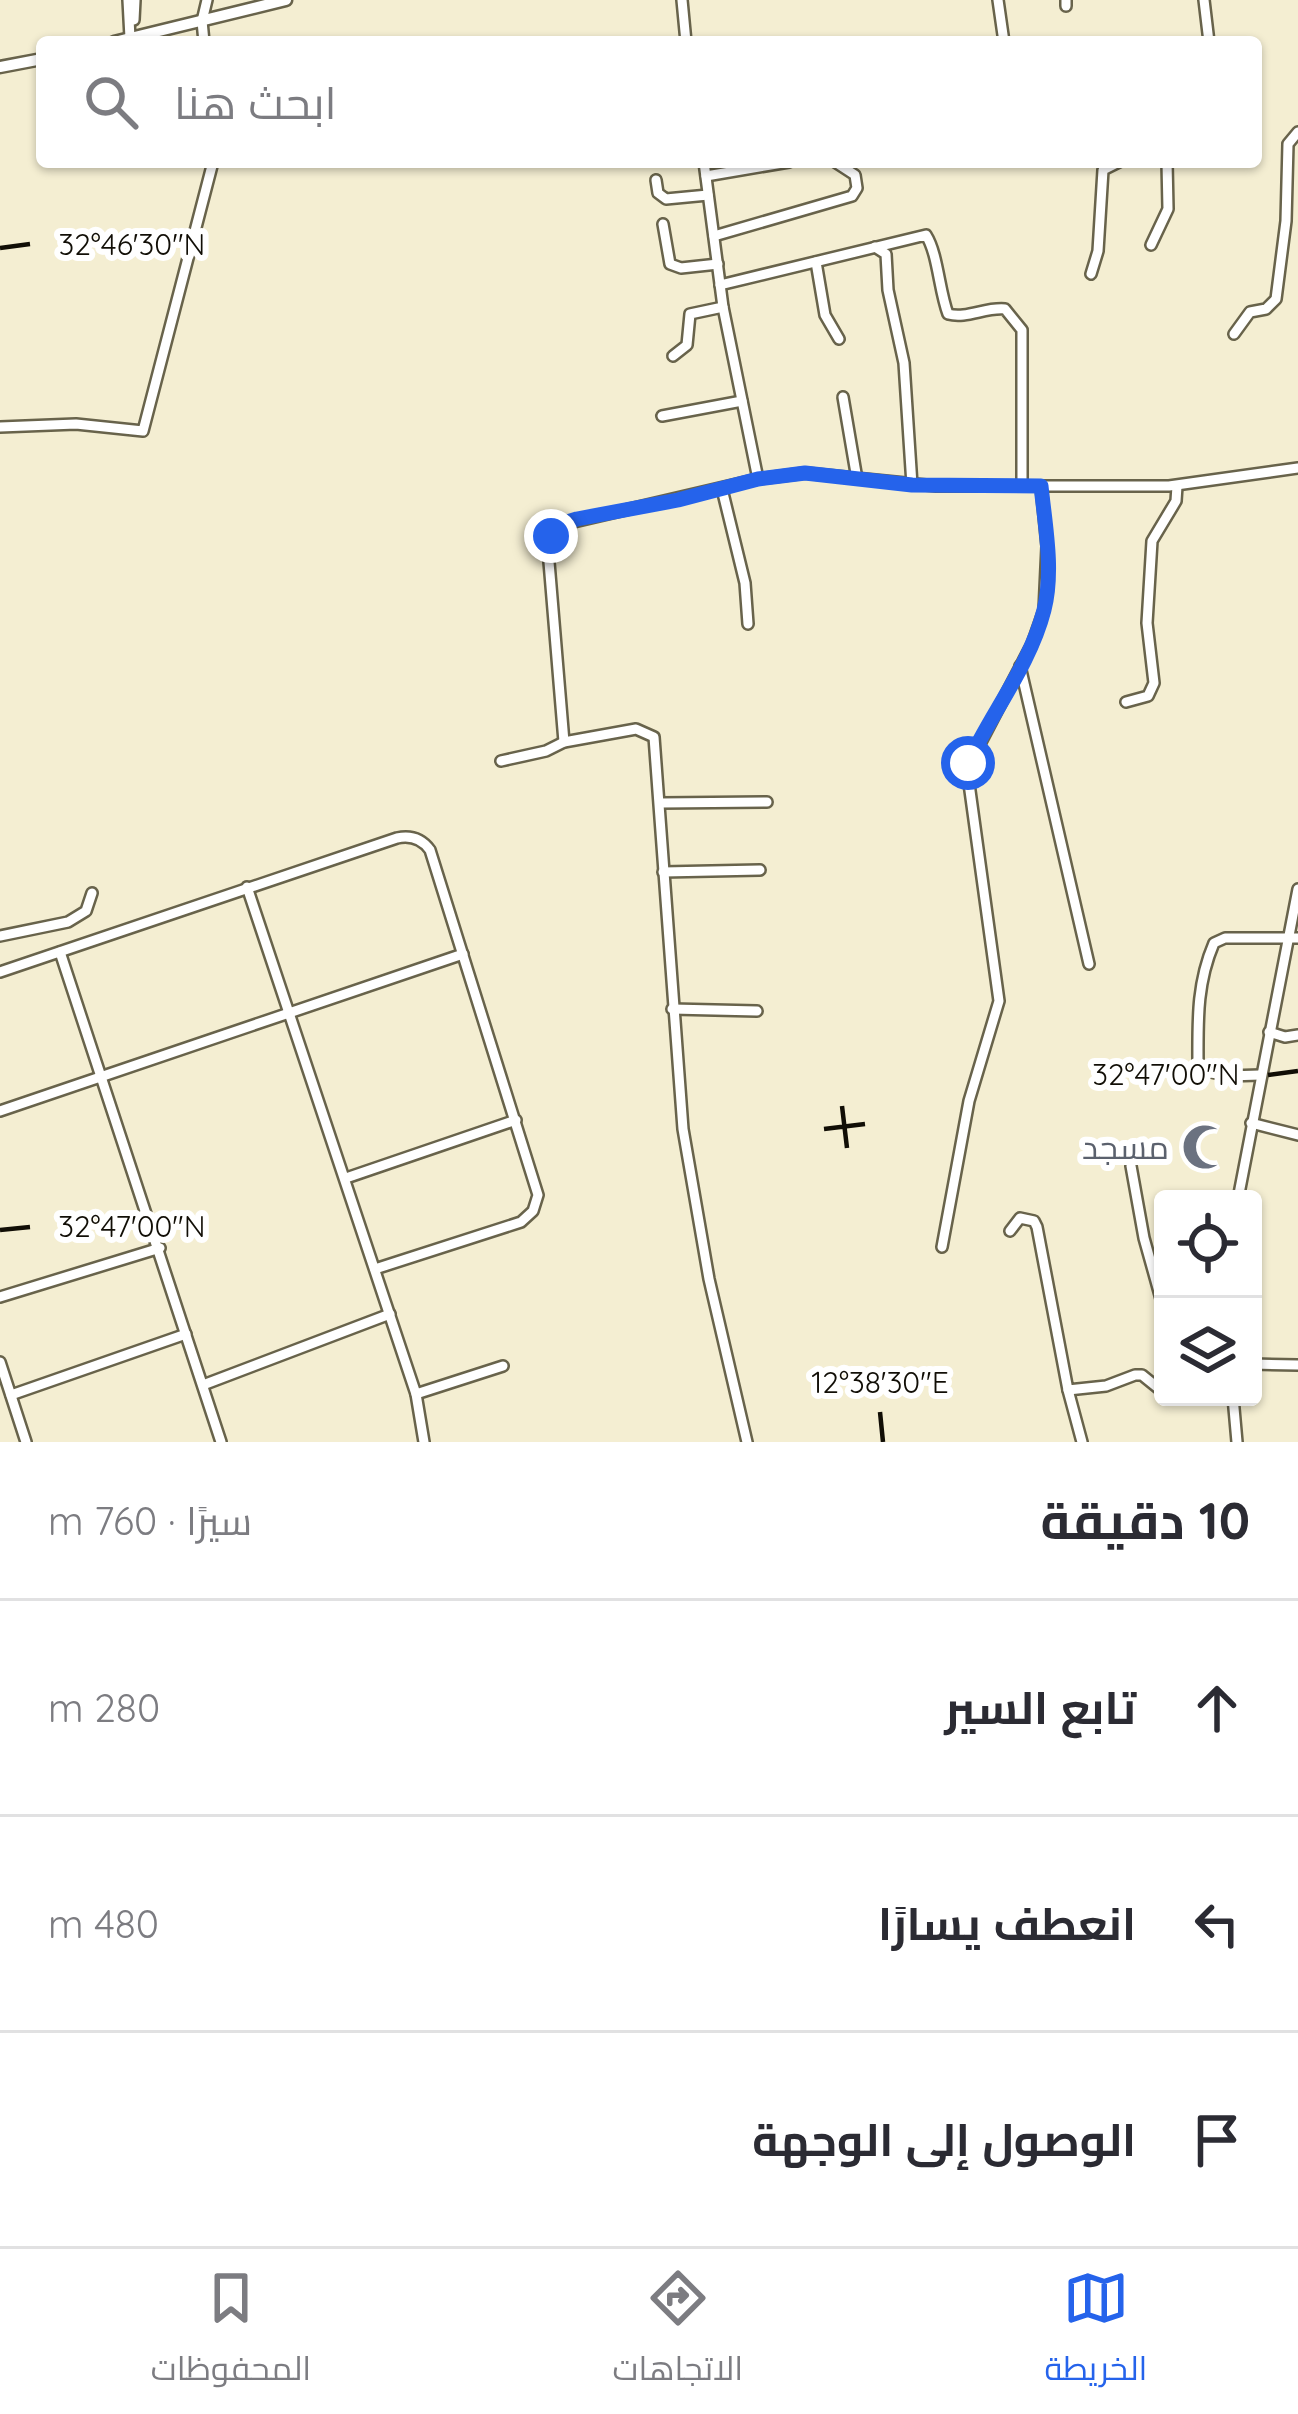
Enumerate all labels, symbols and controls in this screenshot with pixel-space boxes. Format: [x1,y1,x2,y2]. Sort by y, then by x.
search box [36,36,1262,168]
icon: search [78,69,144,135]
text: ابحث هنا [174,74,337,130]
text: 32°46'30"N [59,225,205,263]
route end [524,509,578,563]
route start [941,736,995,790]
text: 32°47'00"N [1092,1055,1240,1093]
mosque icon: مسجد [1180,1122,1230,1172]
place label: مسجد [1082,1126,1169,1167]
map controls [1154,1190,1262,1406]
button: locate [1154,1190,1262,1298]
text: 32°47'00"N [58,1207,206,1245]
button: layers [1154,1298,1262,1406]
text: 12°38'30"E [811,1363,949,1401]
text: 10 دقيقة [1040,1488,1250,1552]
text: سيرًا · 760 m [48,1496,252,1545]
icon: ahead [1184,1675,1250,1741]
text: تابع السير [944,1679,1136,1735]
text: 280 m [48,1683,160,1732]
icon: left [1184,1891,1250,1957]
text: انعطف يسارًا [878,1895,1136,1951]
text: 480 m [48,1899,159,1948]
icon: arrive [1184,2107,1250,2173]
text: الوصول إلى الوجهة [752,2111,1136,2167]
tab: المحفوظات [151,2265,311,2399]
tab: الاتجاهات [613,2265,743,2399]
tab: الخريطة [1044,2265,1147,2399]

